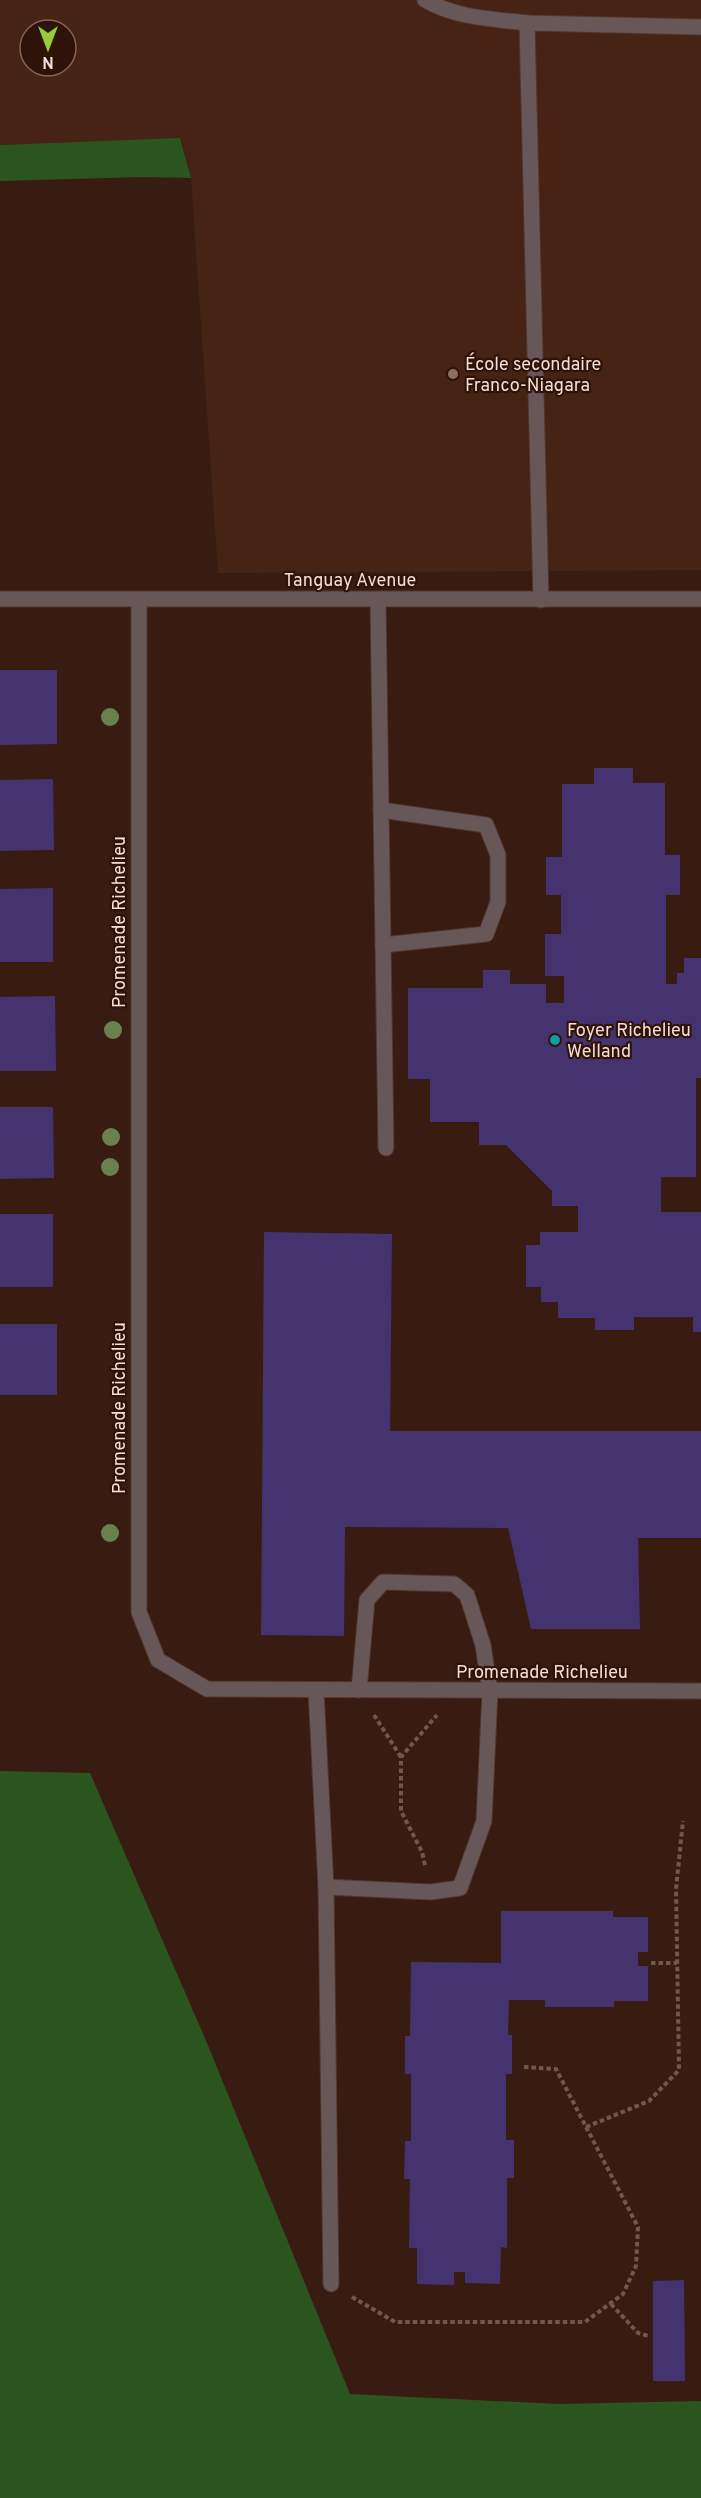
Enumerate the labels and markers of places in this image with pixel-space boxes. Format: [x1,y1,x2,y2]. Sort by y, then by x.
place label: École secondaire Franco-Niagara [465,352,601,398]
marker: École secondaire Franco-Niagara [446,367,460,381]
place label: Foyer Richelieu Welland [567,1020,691,1064]
marker: Foyer Richelieu Welland [548,1033,562,1047]

